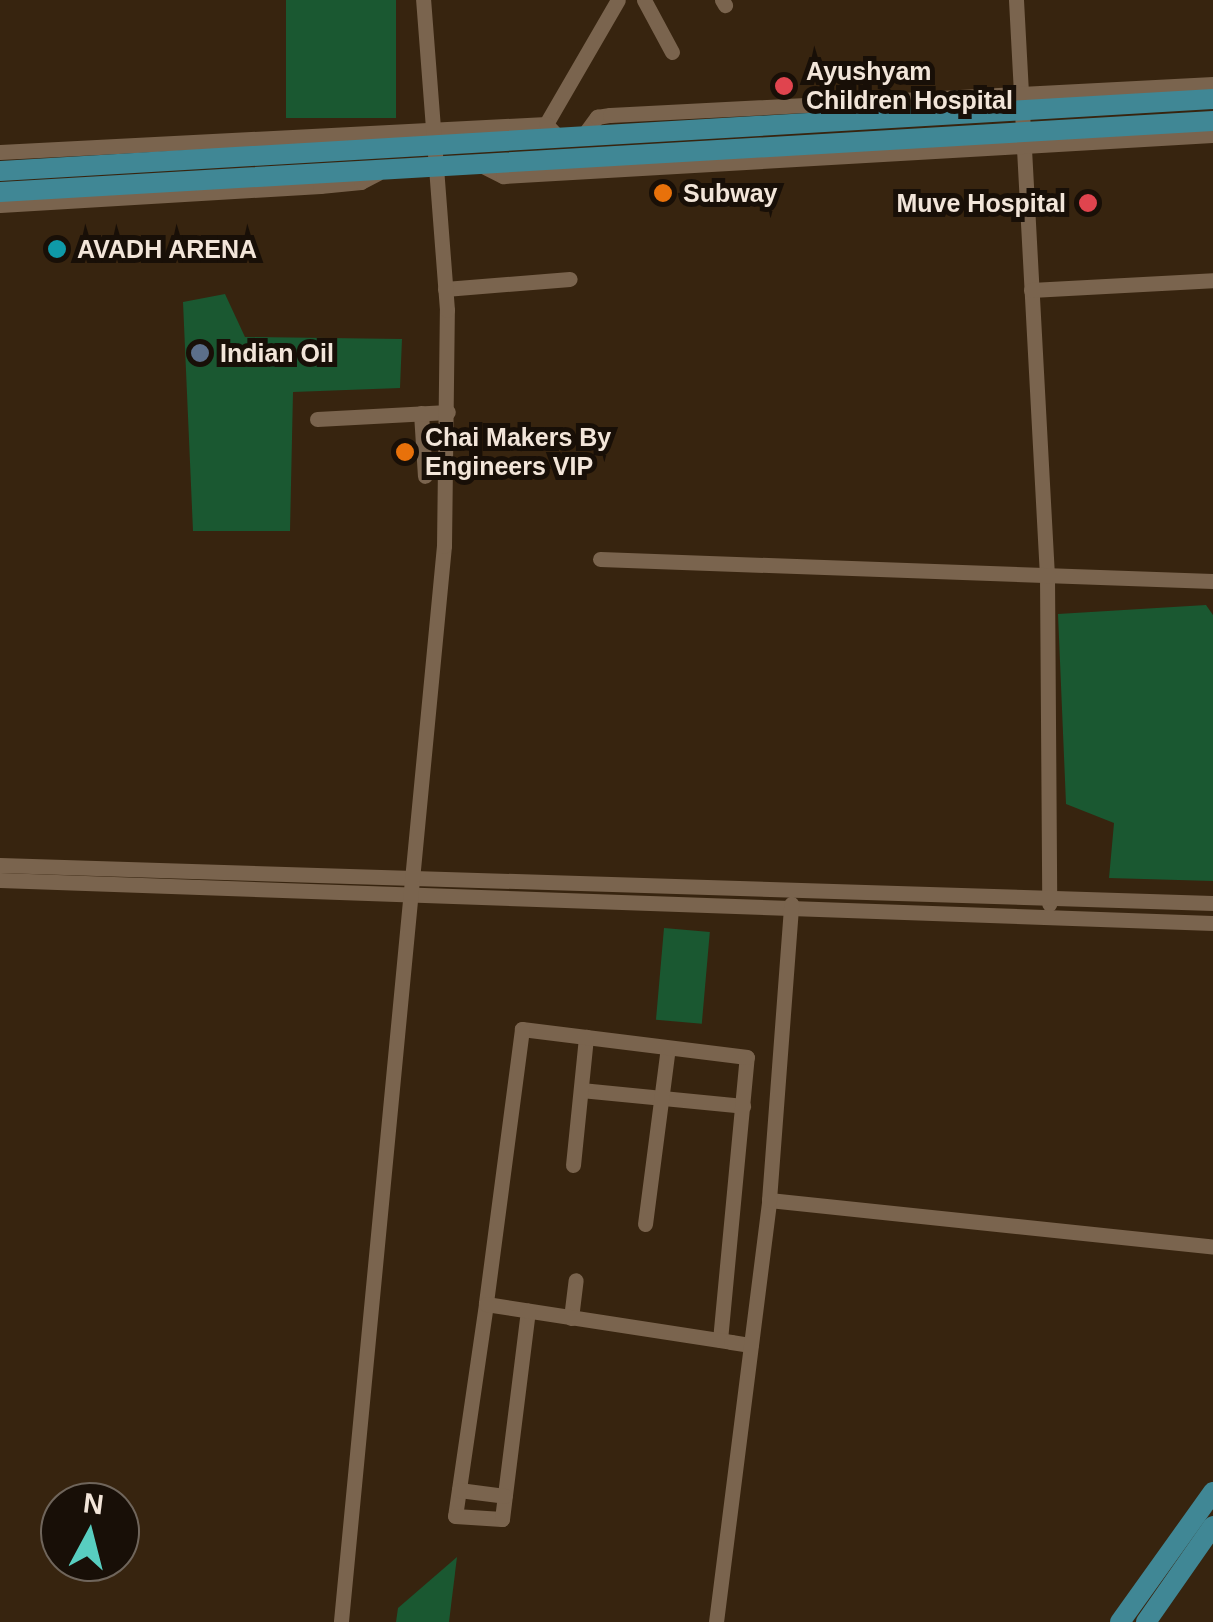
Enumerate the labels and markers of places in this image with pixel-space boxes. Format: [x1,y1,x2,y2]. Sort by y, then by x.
place label: Ayushyam Children Hospital [806,57,1013,116]
marker: Ayushyam Children Hospital [771,73,797,99]
place label: Subway [683,178,777,208]
marker: Subway [652,182,674,204]
place label: Muve Hospital [897,188,1066,218]
marker: Muve Hospital [1075,190,1101,216]
place label: AVADH ARENA [77,234,258,264]
marker: AVADH ARENA [46,238,68,260]
place label: Indian Oil [220,338,334,368]
marker: Indian Oil [189,342,211,364]
place label: Chai Makers By Engineers VIP [425,423,611,482]
marker: Chai Makers By Engineers VIP [394,441,416,463]

